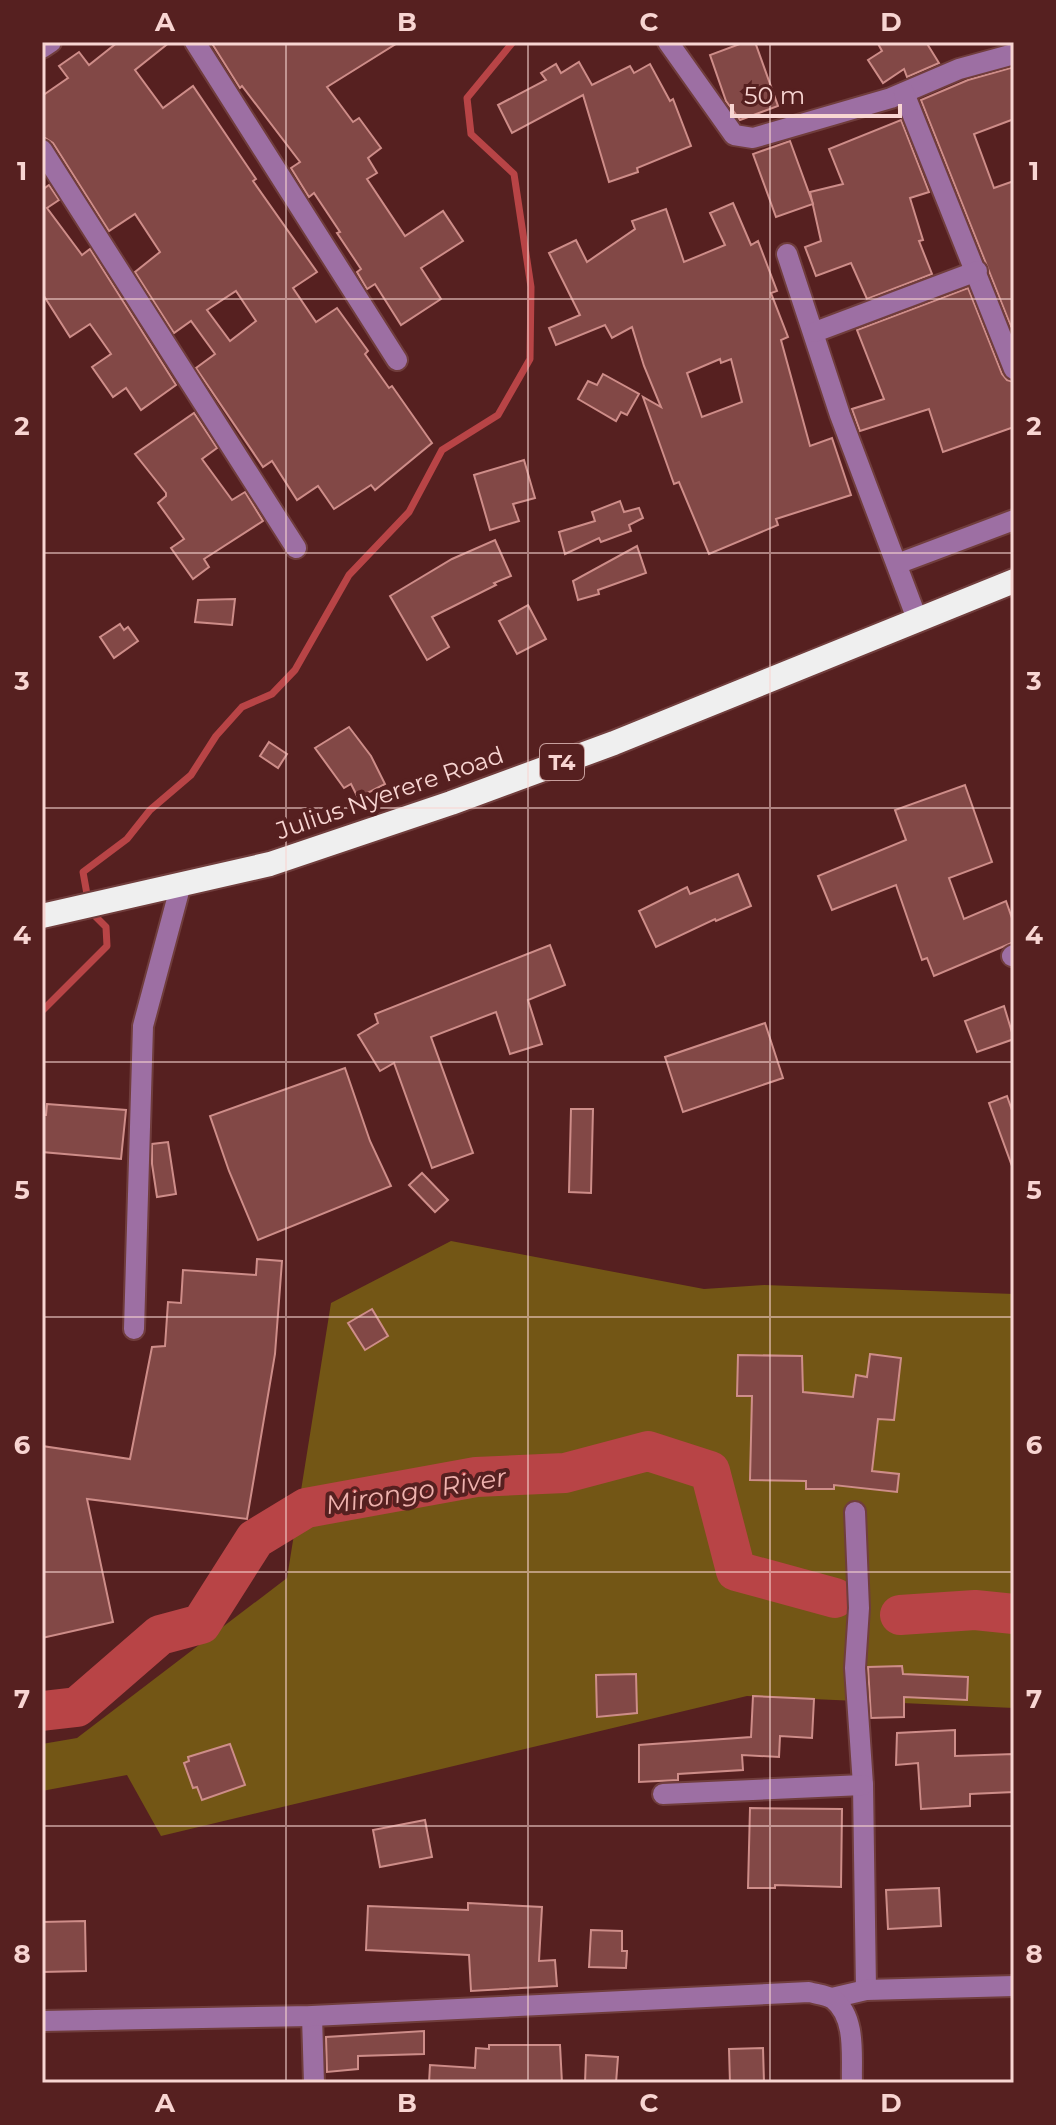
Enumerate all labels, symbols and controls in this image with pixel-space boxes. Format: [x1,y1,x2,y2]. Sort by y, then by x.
text: A [154,6,176,38]
text: B [397,6,417,38]
text: C [640,6,659,38]
text: D [880,6,902,38]
scale bar [732,68,900,118]
text: 50 m [744,81,805,110]
text: 1 [17,155,27,187]
text: 1 [1029,155,1039,187]
text: 2 [14,410,30,442]
text: 2 [1026,410,1042,442]
text: 3 [13,665,30,697]
text: 3 [1025,665,1042,697]
street label: Julius Nyerere Road [271,740,507,845]
road number: T4 [540,744,584,780]
text: 4 [13,919,31,951]
text: 4 [1025,919,1043,951]
text: 5 [14,1174,30,1206]
text: 5 [1026,1174,1042,1206]
text: 6 [14,1429,31,1461]
text: 6 [1026,1429,1043,1461]
water label: Mirongo River [323,1461,509,1521]
text: 7 [14,1683,30,1715]
text: 7 [1026,1683,1042,1715]
text: 8 [13,1938,31,1970]
text: 8 [1025,1938,1043,1970]
text: A [154,2087,176,2119]
text: B [397,2087,417,2119]
text: C [640,2087,659,2119]
text: D [880,2087,902,2119]

